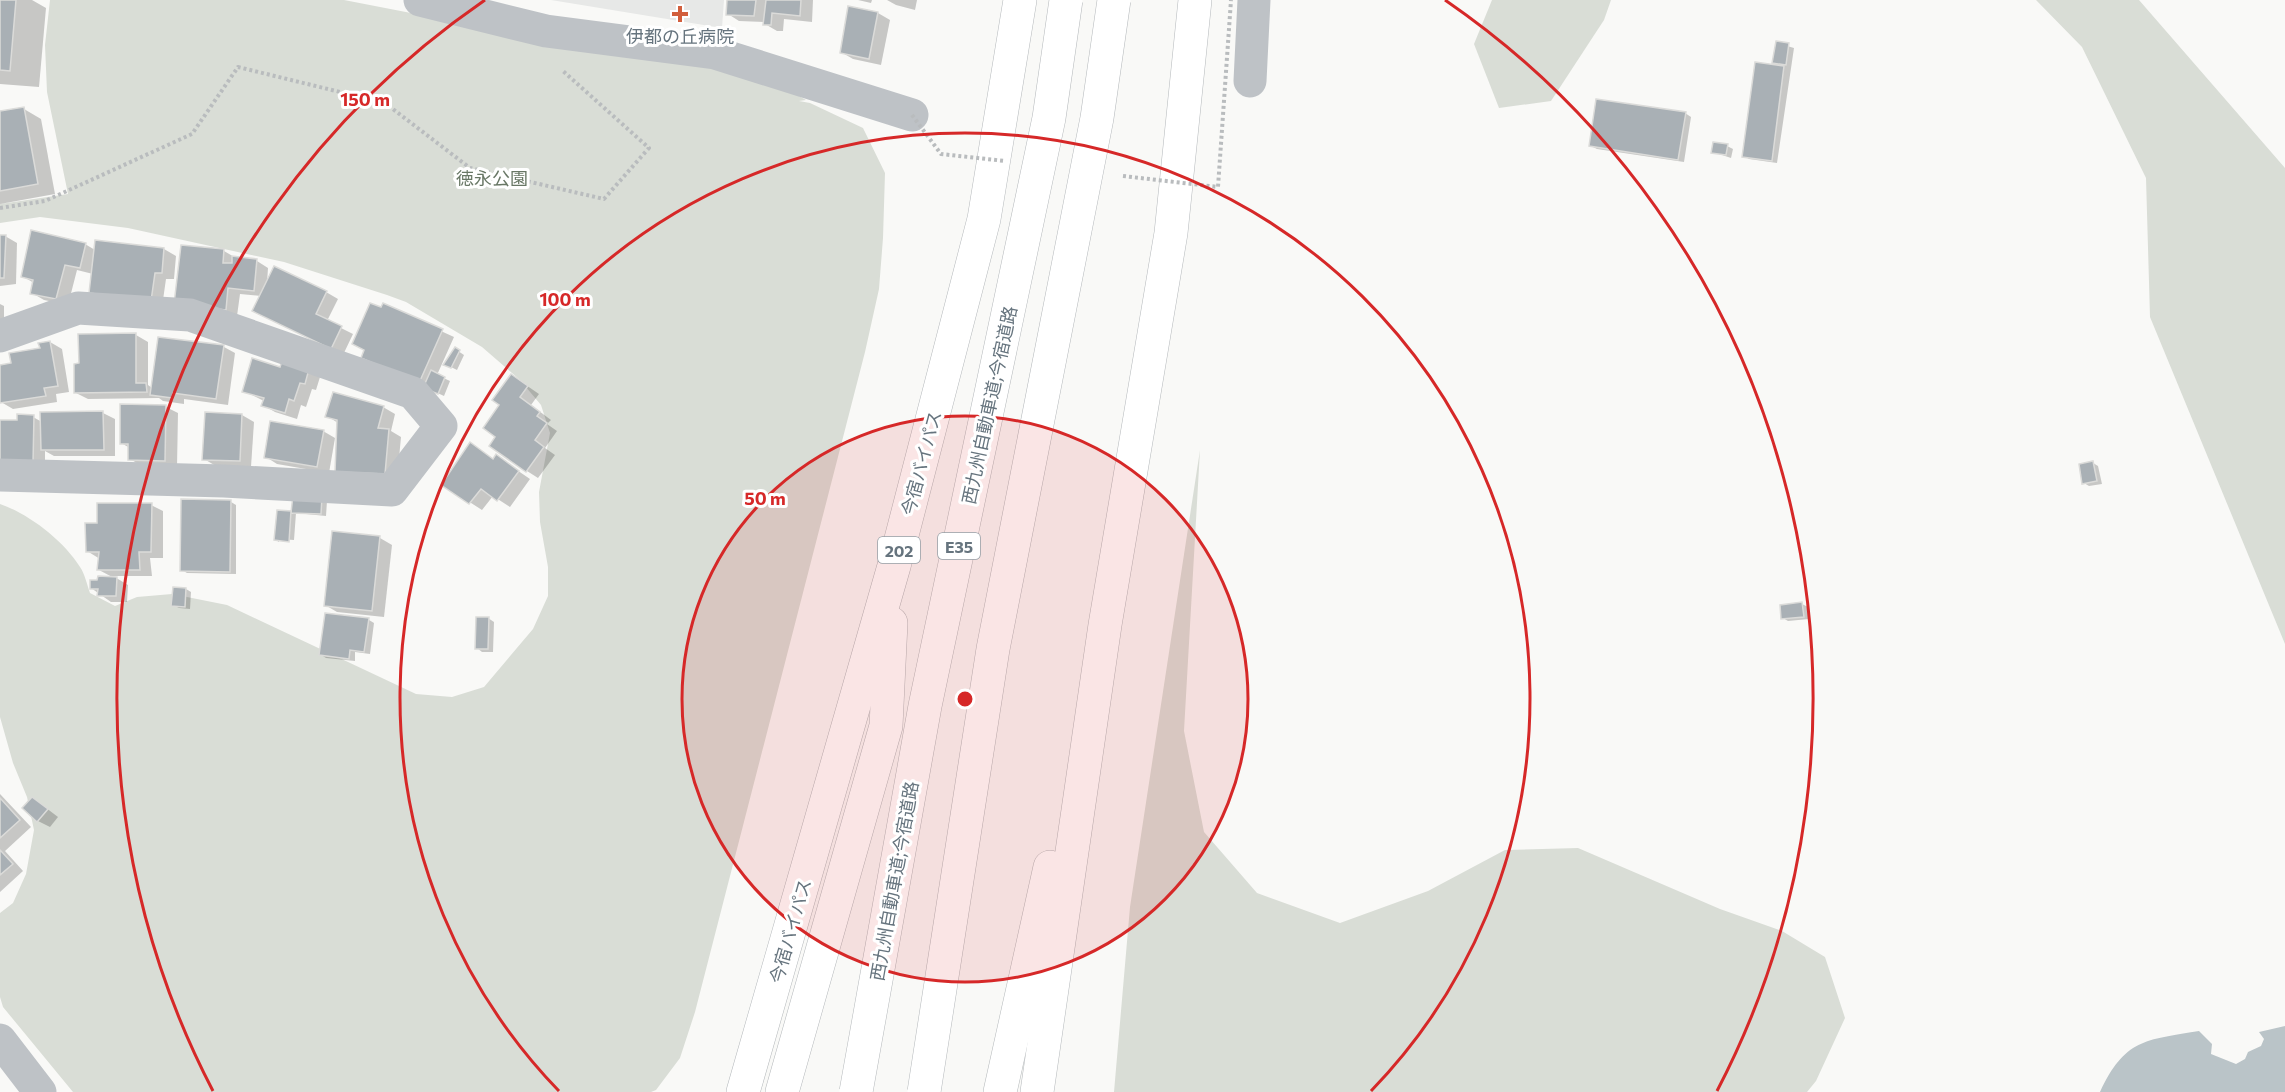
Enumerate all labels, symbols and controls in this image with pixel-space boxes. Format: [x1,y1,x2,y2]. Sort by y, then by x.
marker: 伊都の丘病院 [671,5,689,23]
place label: 伊都の丘病院 [626,25,734,47]
text: 150 m [340,88,390,110]
park label: 徳永公園 [456,167,528,189]
text: 100 m [539,288,591,310]
street label: 西九州自動車道;今宿道路 [957,304,1021,506]
street label: 今宿バイパス [896,408,946,518]
text: 50 m [744,487,786,509]
road number: E35 [938,533,980,559]
road number: 202 [878,537,920,563]
centre of rings [955,689,975,709]
street label: 西九州自動車道;今宿道路 [866,780,922,982]
street label: 今宿バイパス [765,876,815,986]

